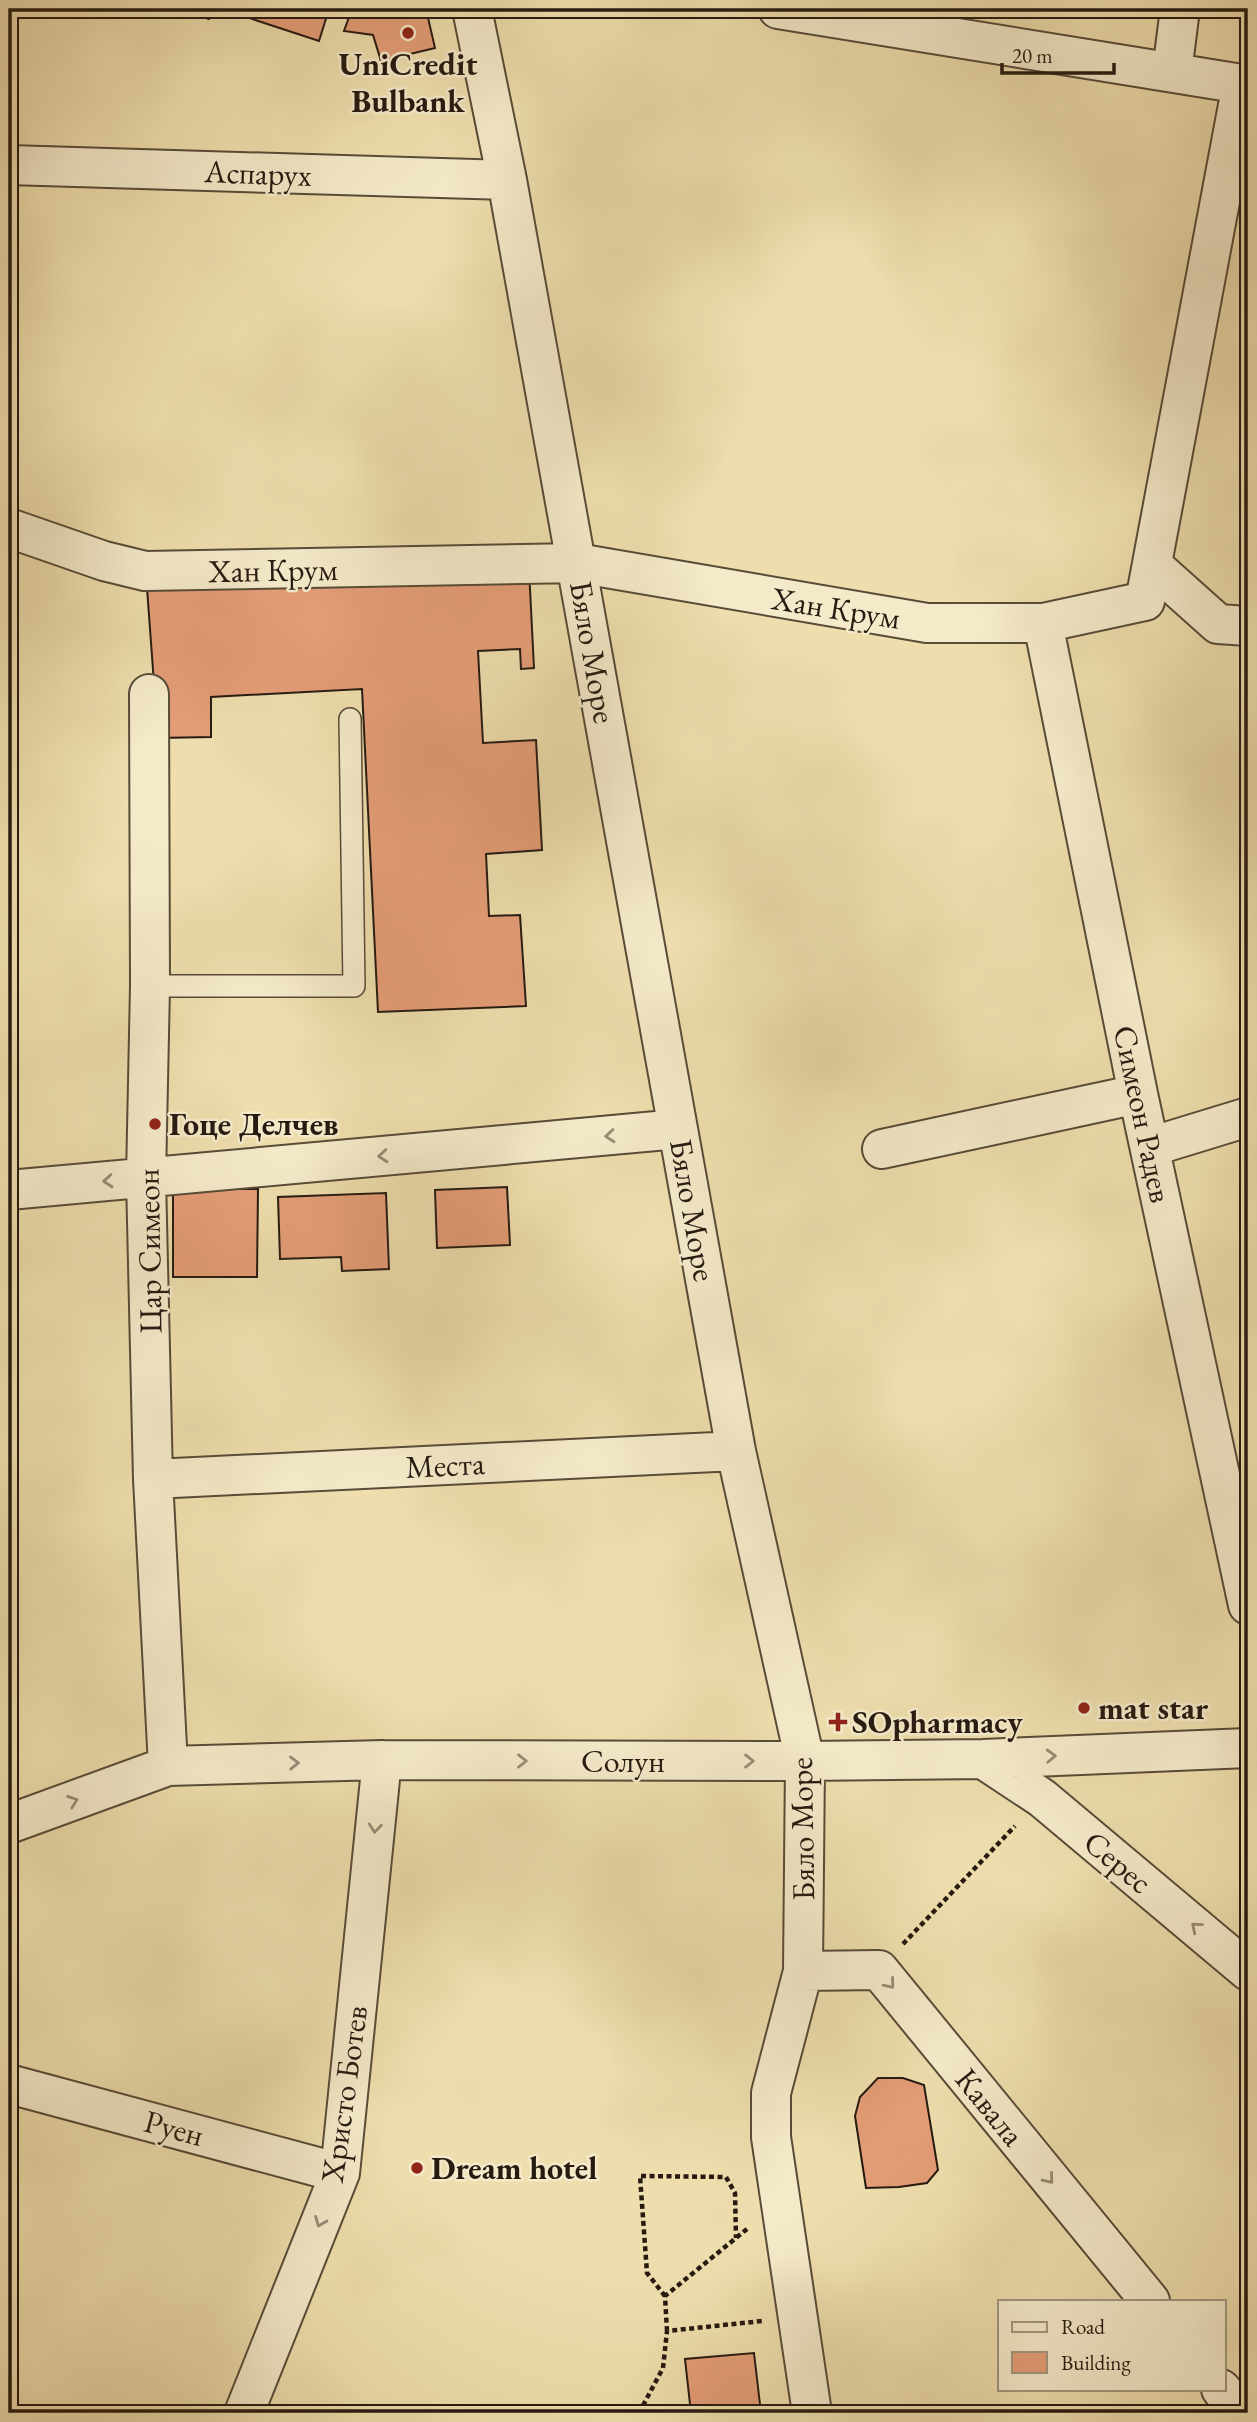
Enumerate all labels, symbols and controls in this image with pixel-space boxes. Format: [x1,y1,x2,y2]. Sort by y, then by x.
marker: UniCredit Bulbank [400,25,416,41]
scale bar [1002,32,1114,76]
text: 20 m [1012,42,1053,69]
place label: UniCredit Bulbank [339,43,477,122]
street label: Аспарух [203,150,313,196]
street label: Хан Крум [207,548,338,592]
street label: Хан Крум [768,577,903,639]
street label: Бяло Море [560,578,626,726]
street label: Симеон Радев [1104,1022,1182,1206]
place label: Гоце Делчев [169,1103,338,1145]
marker: Гоце Делчев [147,1116,163,1132]
one-way arrow [604,1128,616,1143]
street label: Бяло Море [660,1136,726,1284]
one-way arrow [378,1148,389,1163]
street label: Цар Симеон [127,1168,171,1334]
one-way arrow [102,1173,113,1188]
street label: Места [404,1442,486,1488]
place label: mat star [1098,1687,1209,1729]
marker: mat star [1076,1700,1092,1716]
place label: SOpharmacy [852,1701,1023,1743]
marker: SOpharmacy [830,1714,846,1730]
street label: Солун [581,1740,665,1782]
one-way arrow [1046,1749,1057,1764]
one-way arrow [517,1753,527,1769]
one-way arrow [744,1753,755,1769]
one-way arrow [289,1755,300,1770]
street label: Бяло Море [780,1757,824,1901]
one-way arrow [66,1795,78,1809]
street label: Серес [1075,1821,1161,1903]
one-way arrow [368,1823,383,1834]
one-way arrow [1191,1923,1204,1935]
one-way arrow [881,1976,894,1988]
street label: Христо Ботев [311,2003,377,2186]
street label: Кавала [946,2059,1034,2155]
street label: Руен [140,2100,208,2156]
place label: Dream hotel [431,2147,597,2189]
marker: Dream hotel [409,2160,425,2176]
one-way arrow [1041,2171,1054,2183]
one-way arrow [315,2215,329,2227]
legend [998,2300,1226,2390]
text: Road [1061,2313,1105,2340]
text: Building [1061,2349,1131,2376]

